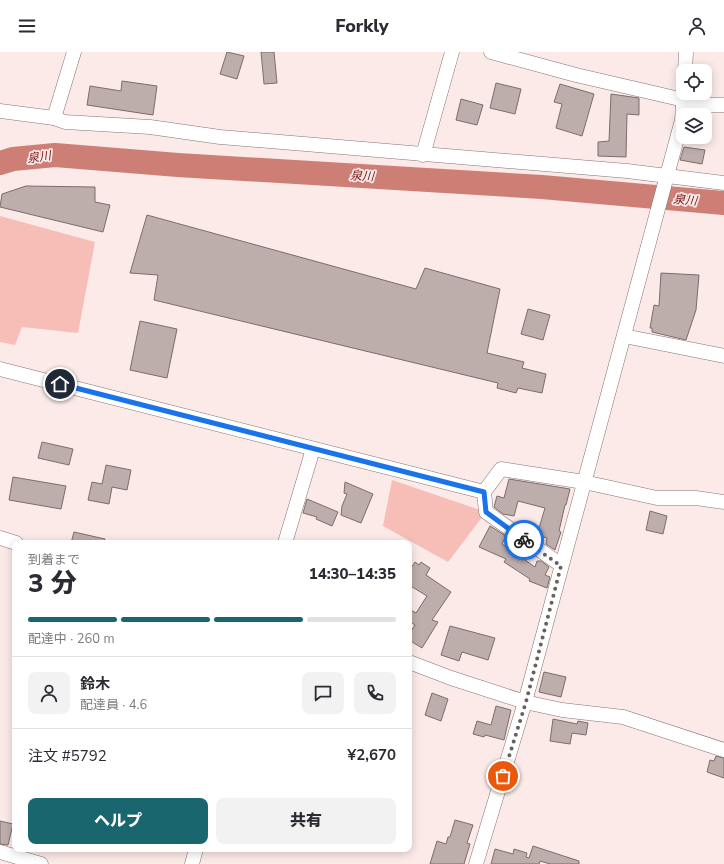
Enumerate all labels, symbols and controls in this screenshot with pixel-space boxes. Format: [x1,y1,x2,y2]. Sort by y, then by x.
text: Forkly [335,14,389,38]
icon: menu [16,15,38,37]
icon: person [686,15,708,37]
map controls [676,64,712,144]
button: locate [676,64,712,100]
button: layers [676,108,712,144]
water label: 泉川 [26,147,54,167]
water label: 泉川 [350,167,376,185]
water label: 泉川 [672,191,700,209]
pin [43,367,77,401]
icon: home [49,373,71,395]
courier [504,520,544,560]
icon: bike [513,529,535,551]
text: 到着まで [28,551,80,569]
text: 14:30–14:35 [309,564,396,584]
text: 3 分 [28,566,77,601]
text: 配達中 · 260 m [28,630,115,648]
button: person [28,672,70,714]
button: chat [302,672,344,714]
button: phone [354,672,396,714]
text: 鈴木 [80,674,110,694]
text: 配達員 · 4.6 [80,696,147,714]
text: ¥2,670 [347,745,396,765]
text: 注文 #5792 [28,746,107,766]
pin [486,759,520,793]
icon: bag [492,765,514,787]
button: ヘルプ [28,798,208,844]
button: 共有 [216,798,396,844]

